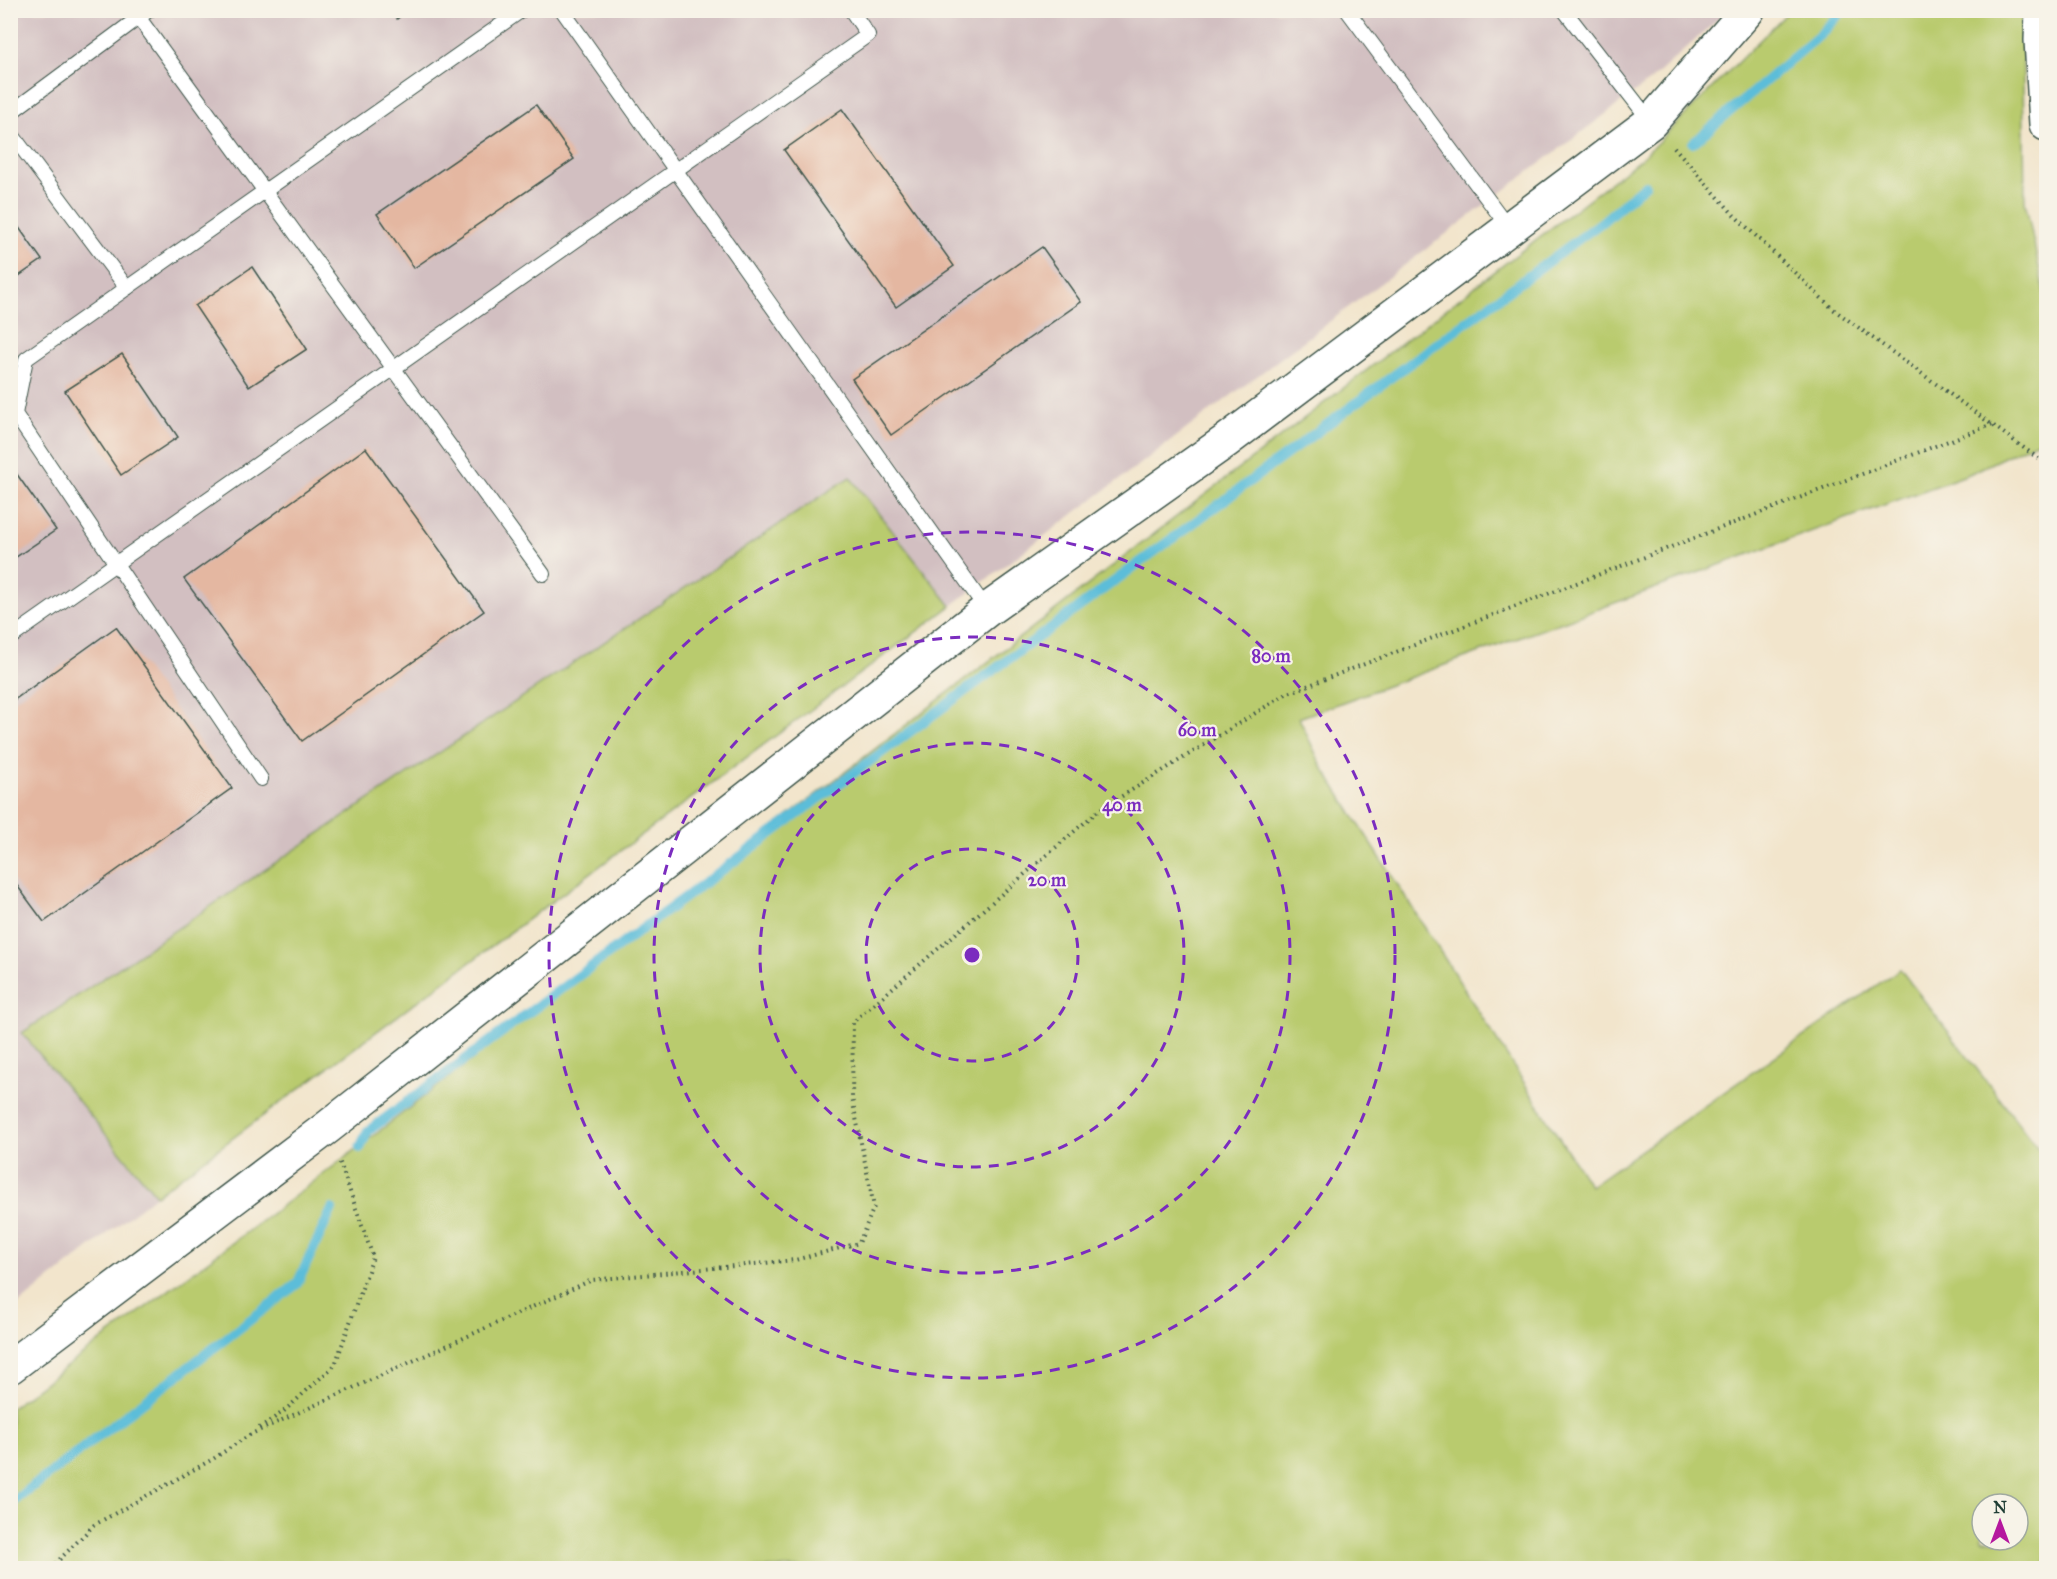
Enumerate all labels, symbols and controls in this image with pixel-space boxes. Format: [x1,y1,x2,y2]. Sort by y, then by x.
text: 80 m [1251,645,1291,667]
text: 60 m [1178,719,1217,741]
text: 40 m [1102,794,1143,817]
text: 20 m [1028,869,1067,891]
centre of rings [962,945,982,965]
north arrow [1970,1492,2030,1552]
text: N [1993,1498,2007,1517]

